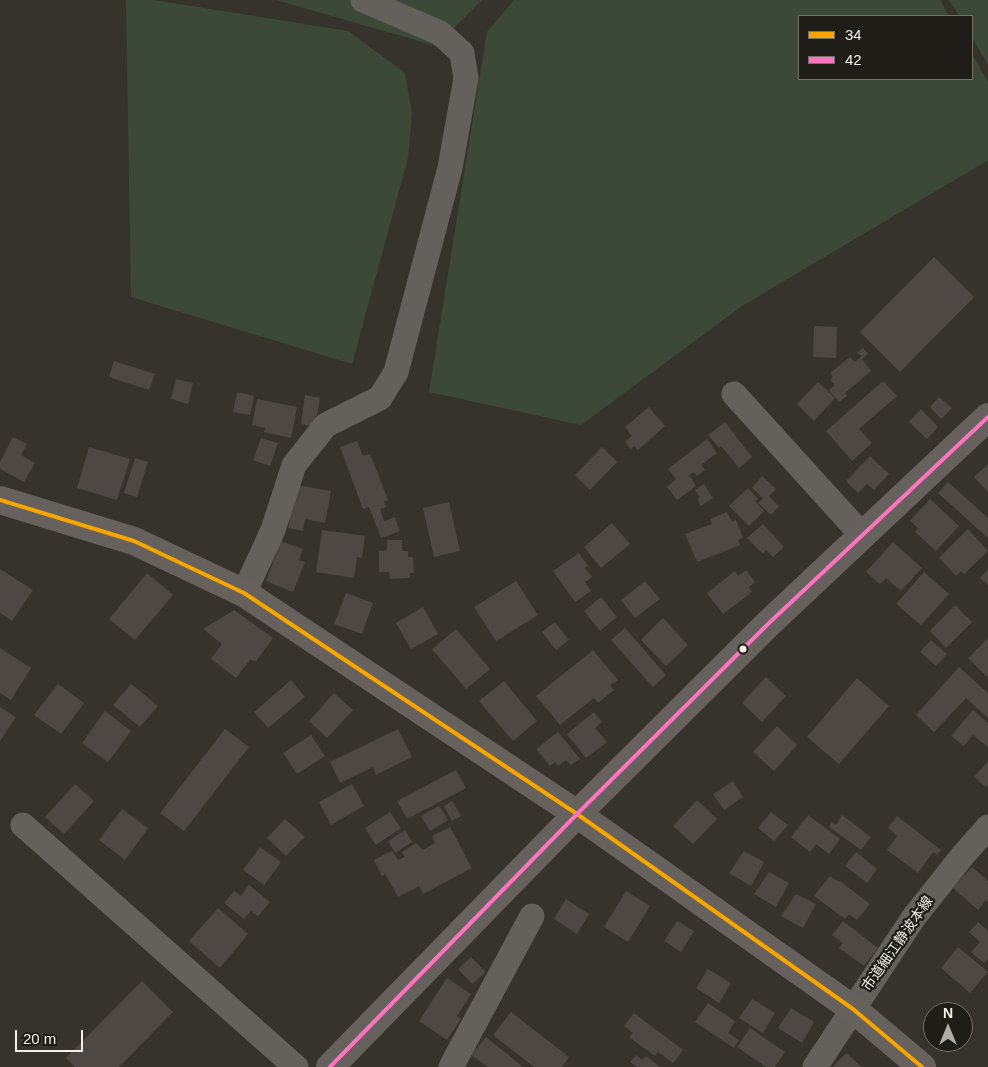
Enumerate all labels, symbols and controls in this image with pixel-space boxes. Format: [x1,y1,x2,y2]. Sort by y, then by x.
legend [798,15,973,80]
text: 34 [845,26,862,43]
text: 42 [845,51,862,68]
unlabelled marker [738,644,748,654]
street label: 市道細江静波本線 [859,893,937,995]
north arrow [923,1002,973,1052]
text: N [943,1005,953,1021]
scale bar [18,1020,85,1052]
text: 20 m [23,1030,56,1047]

